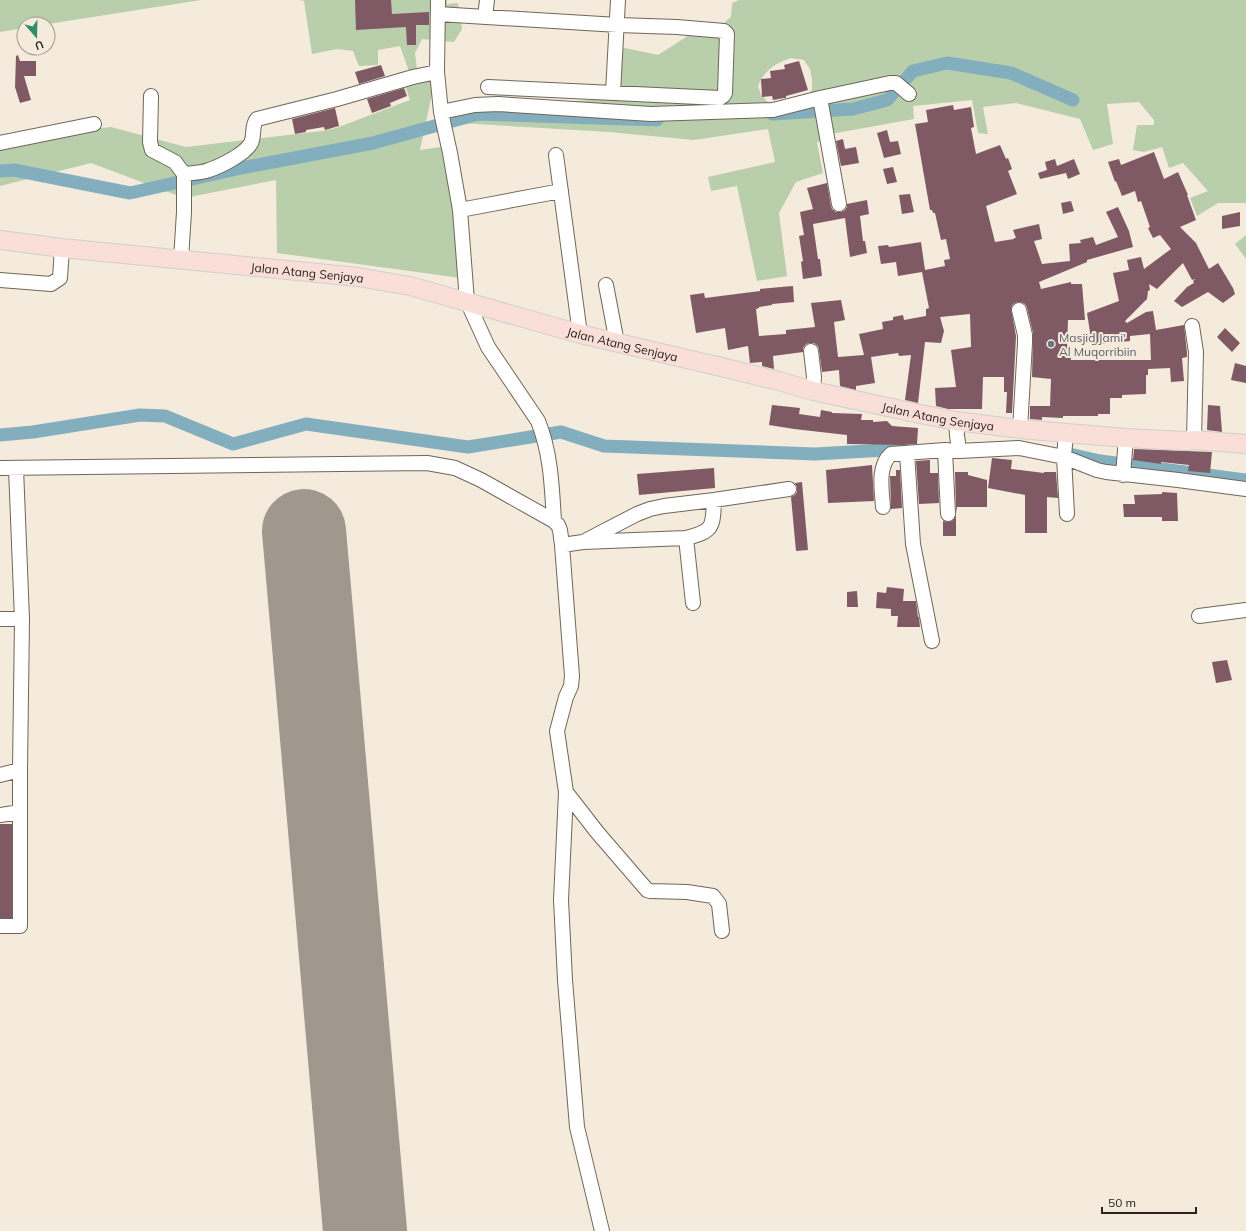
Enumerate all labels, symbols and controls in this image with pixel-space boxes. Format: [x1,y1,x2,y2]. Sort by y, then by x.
north arrow [16,16,56,56]
text: U [33,37,46,53]
street label: Jalan Atang Senjaya [250,259,365,285]
street label: Jalan Atang Senjaya [565,323,679,364]
place label: Masjid Jami' Al Muqorribiin [1059,330,1137,359]
marker: Masjid Jami' Al Muqorribiin [1046,339,1056,349]
street label: Jalan Atang Senjaya [881,399,995,433]
scale bar [1102,1189,1196,1215]
text: 50 m [1108,1195,1136,1210]

